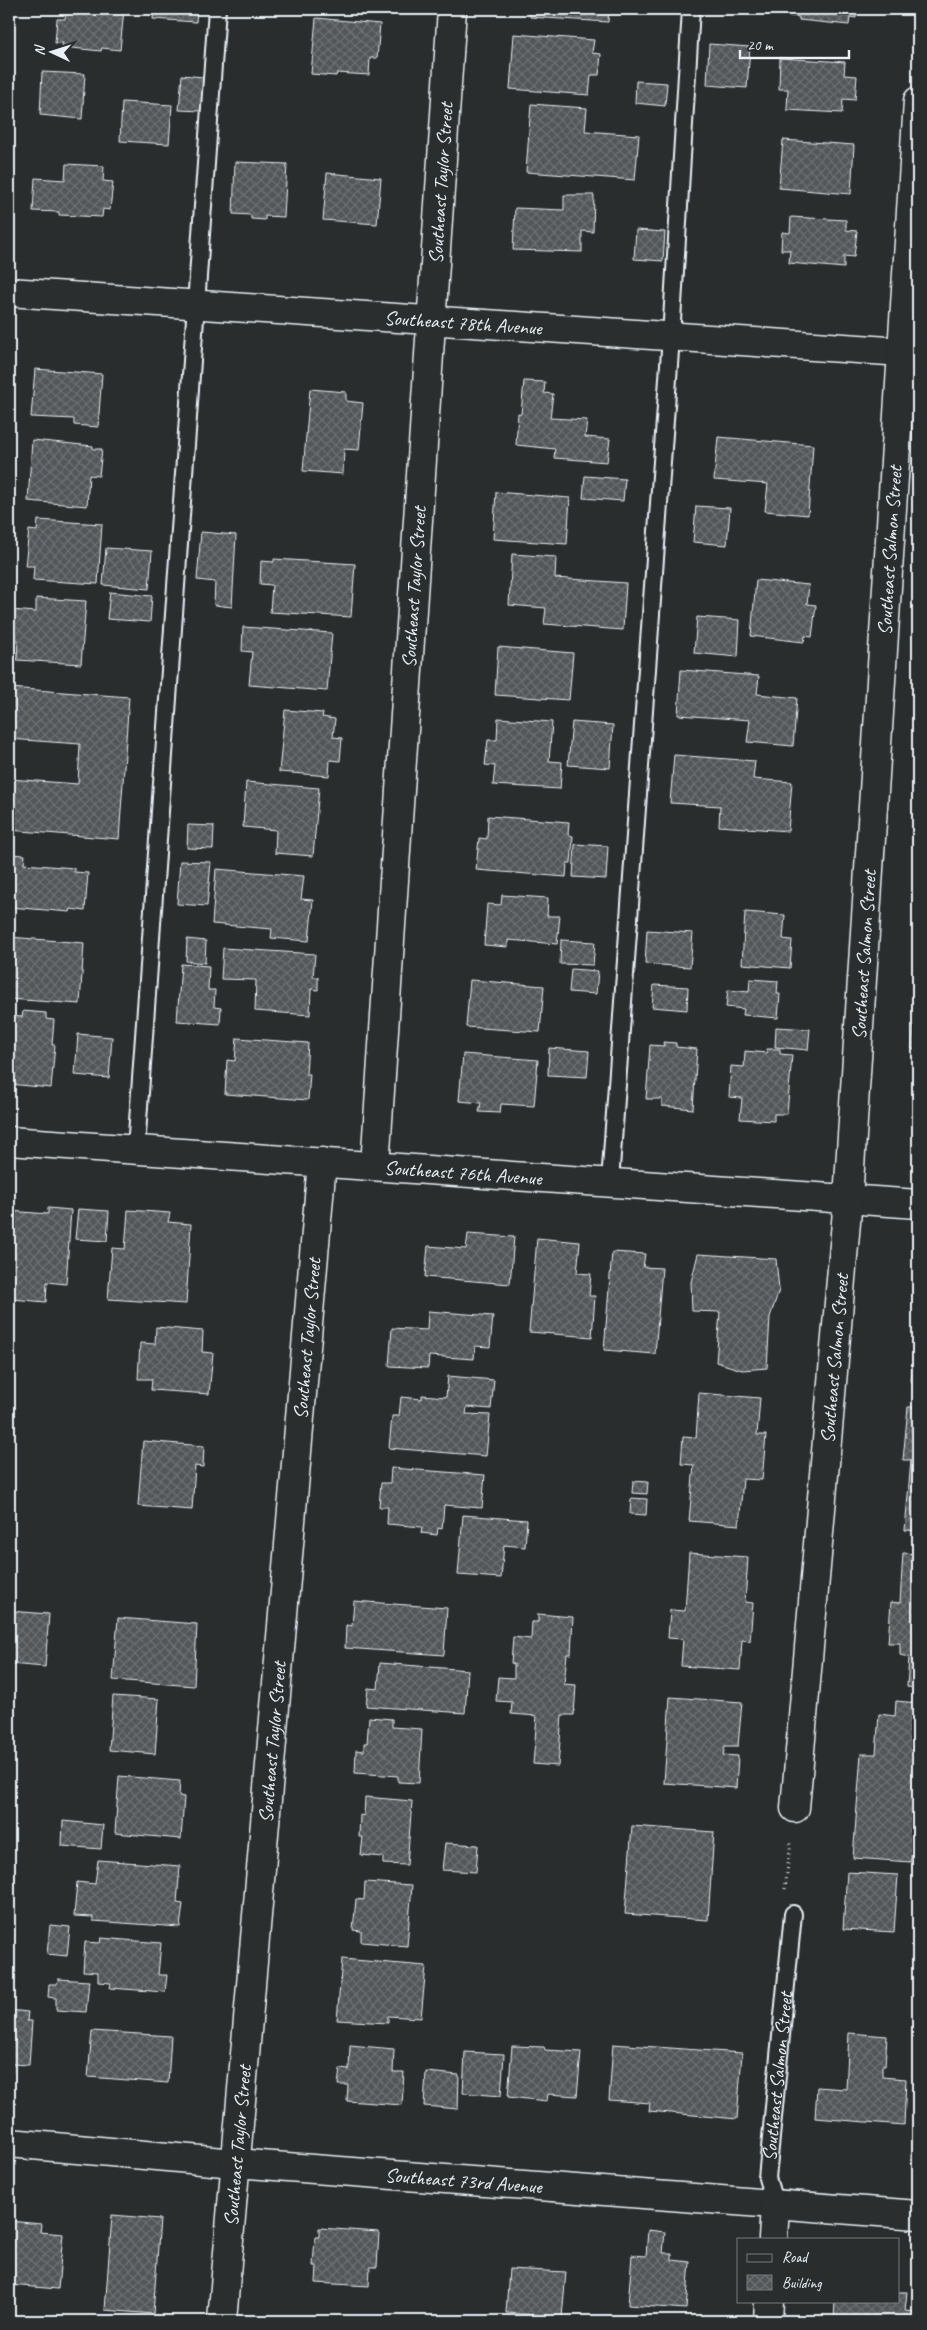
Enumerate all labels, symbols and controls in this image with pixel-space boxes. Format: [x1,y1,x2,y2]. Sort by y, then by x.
north arrow [28,28,78,78]
scale bar [740,28,848,60]
text: 20 m [747,36,774,55]
text: N [31,44,48,56]
street label: Southeast Taylor Street [423,99,459,265]
street label: Southeast 78th Avenue [383,305,544,341]
street label: Southeast Salmon Street [872,463,908,636]
street label: Southeast Taylor Street [396,504,432,669]
street label: Southeast Salmon Street [846,867,882,1040]
street label: Southeast 76th Avenue [383,1155,544,1191]
street label: Southeast Taylor Street [288,1255,327,1420]
street label: Southeast Salmon Street [815,1271,855,1444]
street label: Southeast Taylor Street [253,1658,292,1824]
street label: Southeast Salmon Street [757,1989,798,2162]
street label: Southeast Taylor Street [218,2062,257,2227]
street label: Southeast 73rd Avenue [384,2162,544,2199]
legend [737,2238,900,2302]
text: Road [782,2248,809,2267]
text: Building [782,2274,822,2293]

